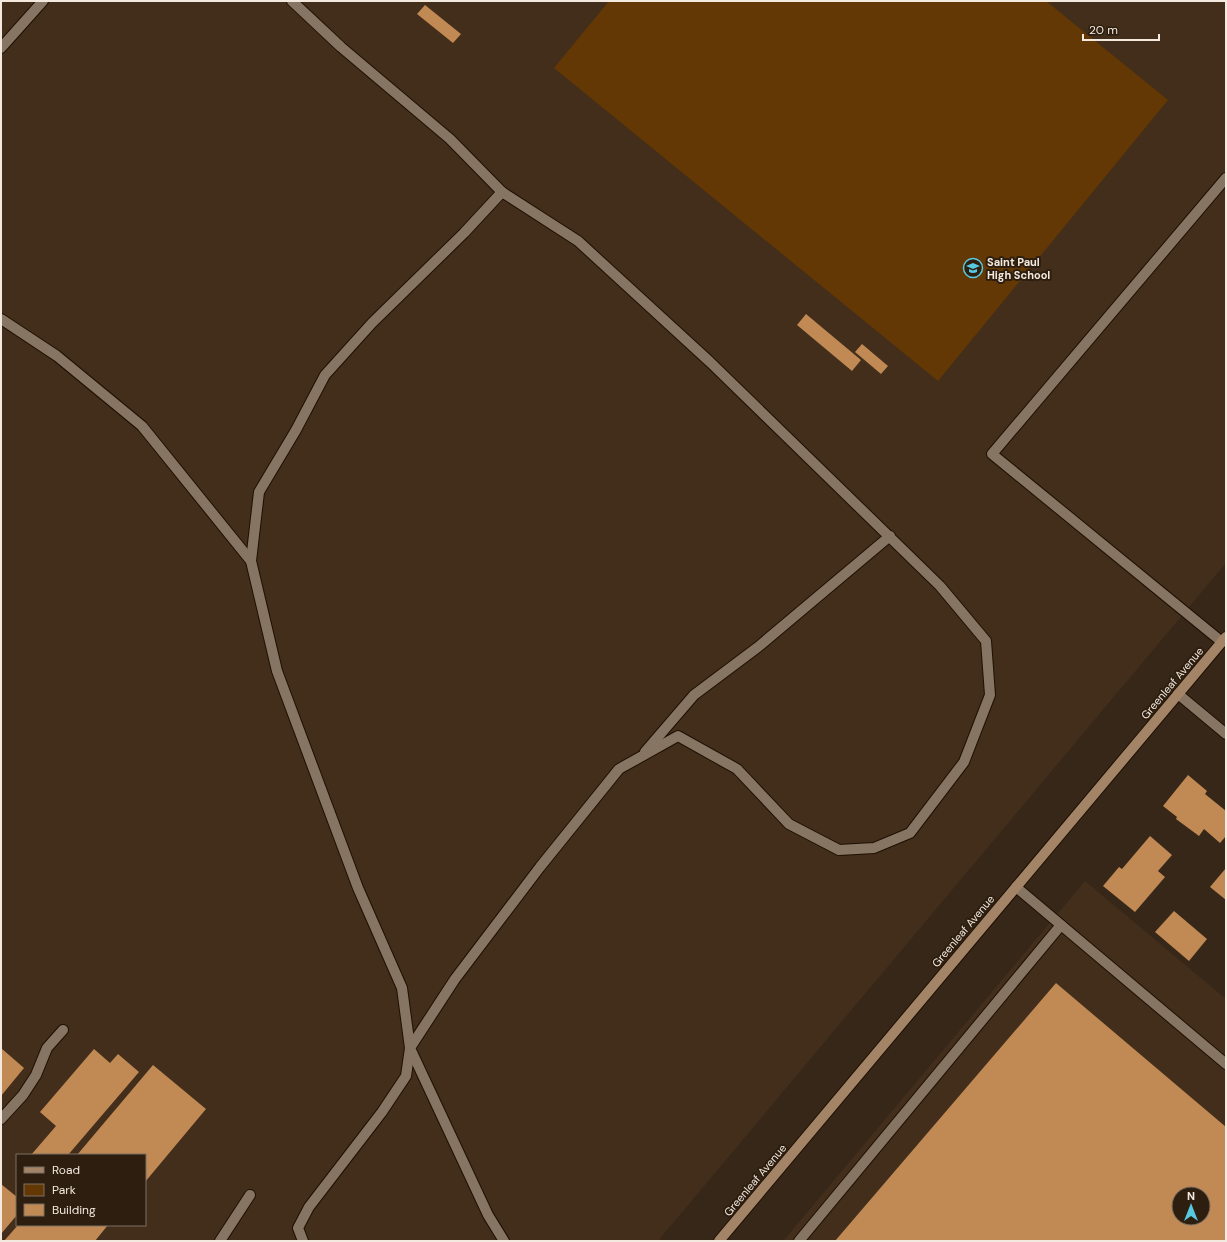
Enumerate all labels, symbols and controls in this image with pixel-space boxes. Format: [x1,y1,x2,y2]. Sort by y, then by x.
scale bar [1083,16,1159,42]
text: 20 m [1089,22,1118,38]
place label: Saint Paul High School [987,255,1050,282]
school or university icon: Saint Paul High School [962,257,984,279]
street label: Greenleaf Avenue [1138,644,1206,722]
street label: Greenleaf Avenue [929,892,997,970]
street label: Greenleaf Avenue [721,1141,789,1219]
legend [16,1154,146,1226]
text: Road [52,1162,80,1178]
text: Park [52,1182,76,1198]
north arrow [1171,1186,1211,1226]
text: N [1187,1189,1195,1203]
text: Building [52,1202,96,1218]

